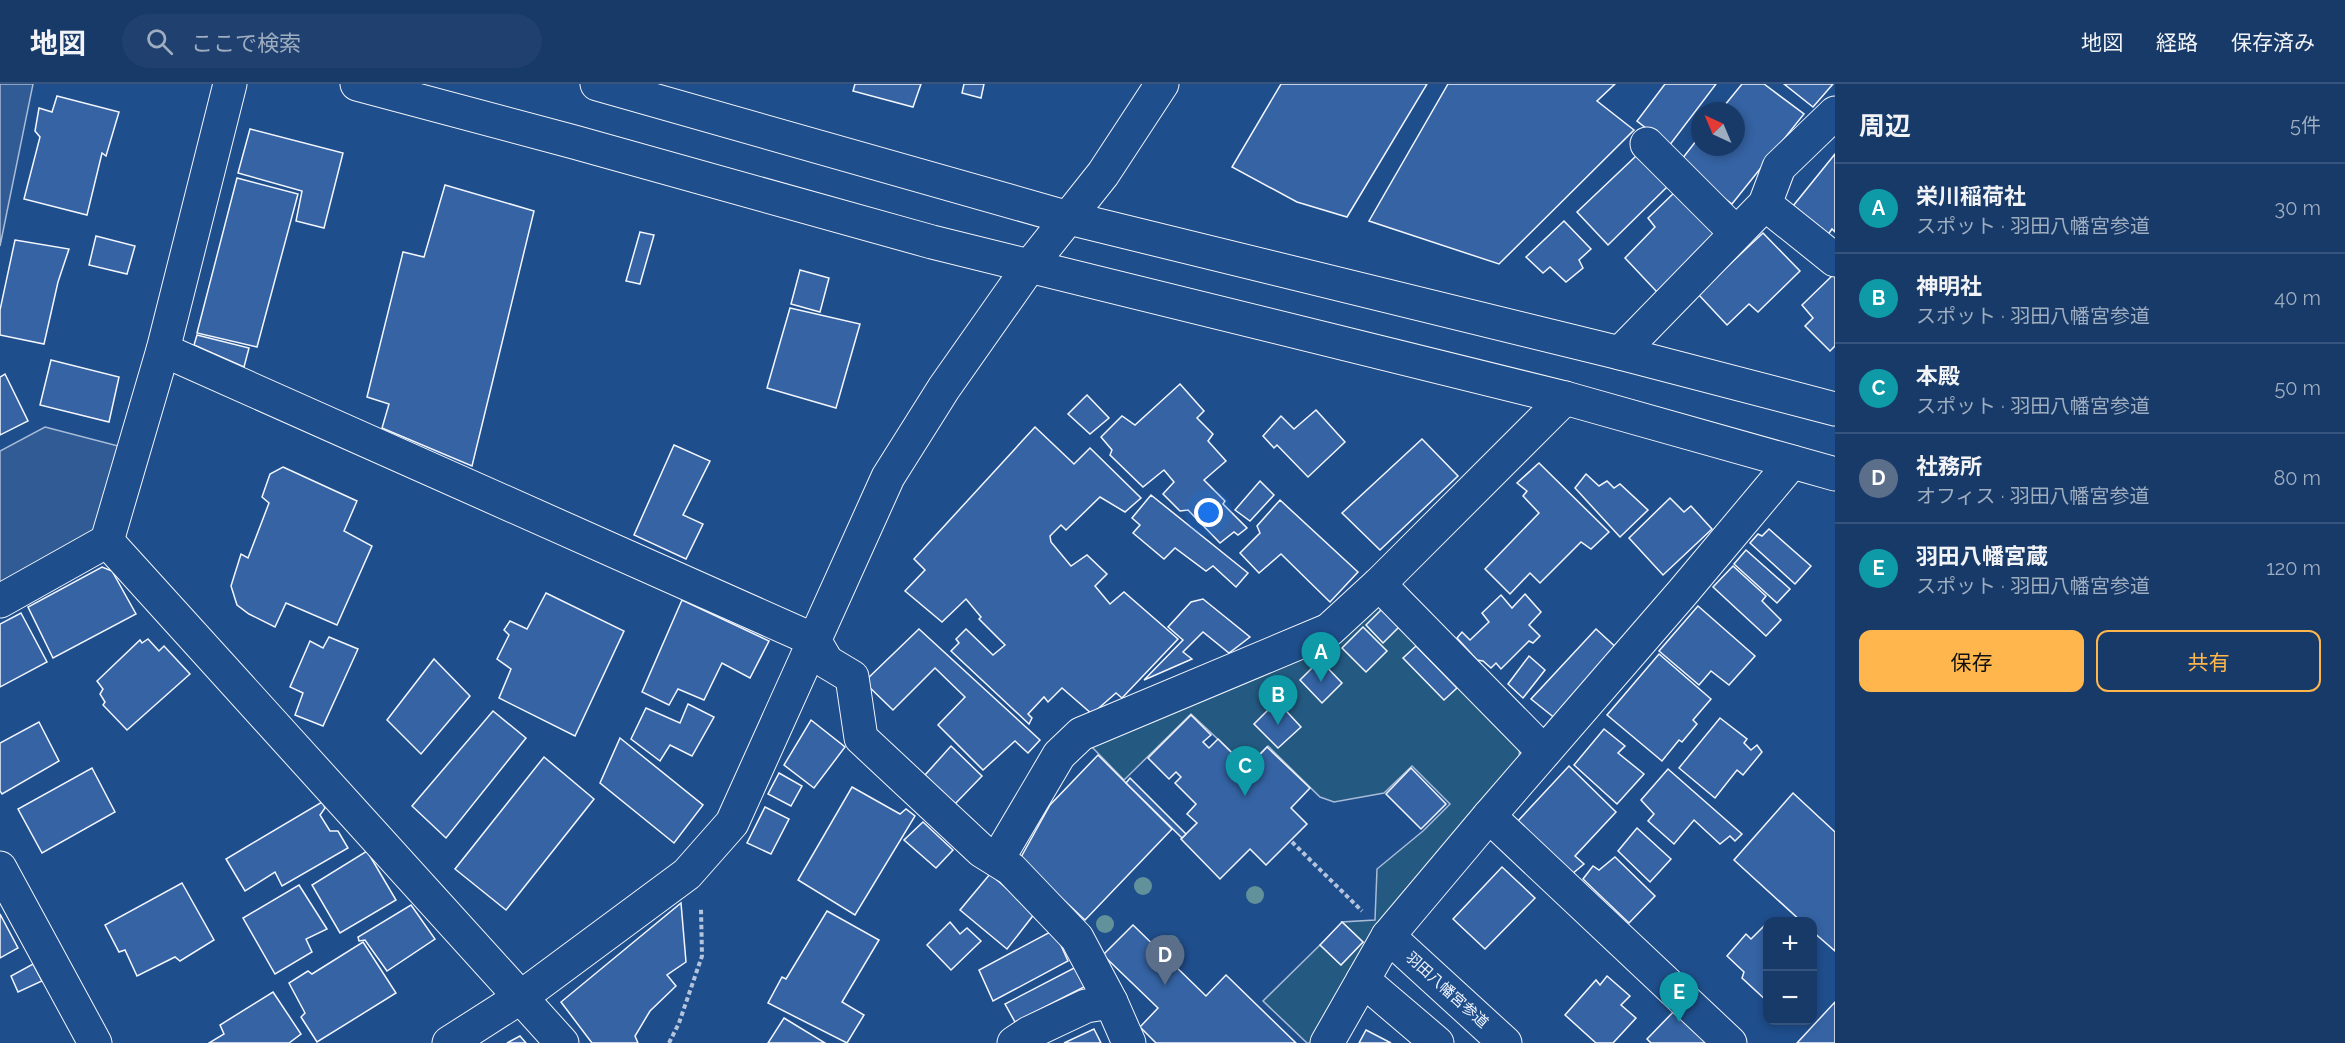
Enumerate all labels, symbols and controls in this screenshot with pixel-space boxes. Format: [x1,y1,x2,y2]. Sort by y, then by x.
search box [122,14,542,68]
icon: search [143,25,176,58]
text: 地図 [30,27,86,60]
text: ここで検索 [191,30,301,56]
text: 地図 [2081,30,2123,55]
text: 経路 [2156,30,2198,55]
text: 保存済み [2231,30,2315,55]
north arrow [1691,102,1745,156]
text: 周辺 [1859,111,1911,141]
text: 5件 [2290,113,2321,137]
text: 栄川稲荷社 [1916,183,2026,209]
text: A [1872,196,1885,220]
text: 30 m [2275,196,2321,220]
text: スポット · 羽田八幡宮参道 [1916,214,2150,238]
text: 神明社 [1916,273,1982,299]
text: B [1872,286,1885,310]
text: 40 m [2274,286,2321,310]
text: スポット · 羽田八幡宮参道 [1916,304,2150,328]
text: 本殿 [1916,363,1960,389]
text: C [1872,376,1885,400]
text: 50 m [2274,376,2321,400]
text: スポット · 羽田八幡宮参道 [1916,394,2150,418]
text: 社務所 [1916,453,1982,479]
text: D [1871,466,1886,490]
text: 80 m [2273,466,2321,490]
text: オフィス · 羽田八幡宮参道 [1916,484,2150,508]
your location [1194,498,1223,527]
text: 羽田八幡宮蔵 [1916,543,2048,569]
text: E [1872,556,1885,580]
text: 120 m [2266,556,2321,580]
text: スポット · 羽田八幡宮参道 [1916,574,2150,598]
button: 保存 [1859,630,2084,692]
button: 共有 [2096,630,2321,692]
pin: A [1302,632,1340,682]
pin: B [1258,676,1298,725]
pin: C [1226,746,1264,796]
map controls [1763,917,1817,1025]
button: + [1763,917,1817,971]
pin: D [1146,936,1184,985]
street label: 羽田八幡宮参道 [1402,948,1492,1032]
button: − [1763,971,1817,1025]
pin: E [1660,972,1698,1022]

